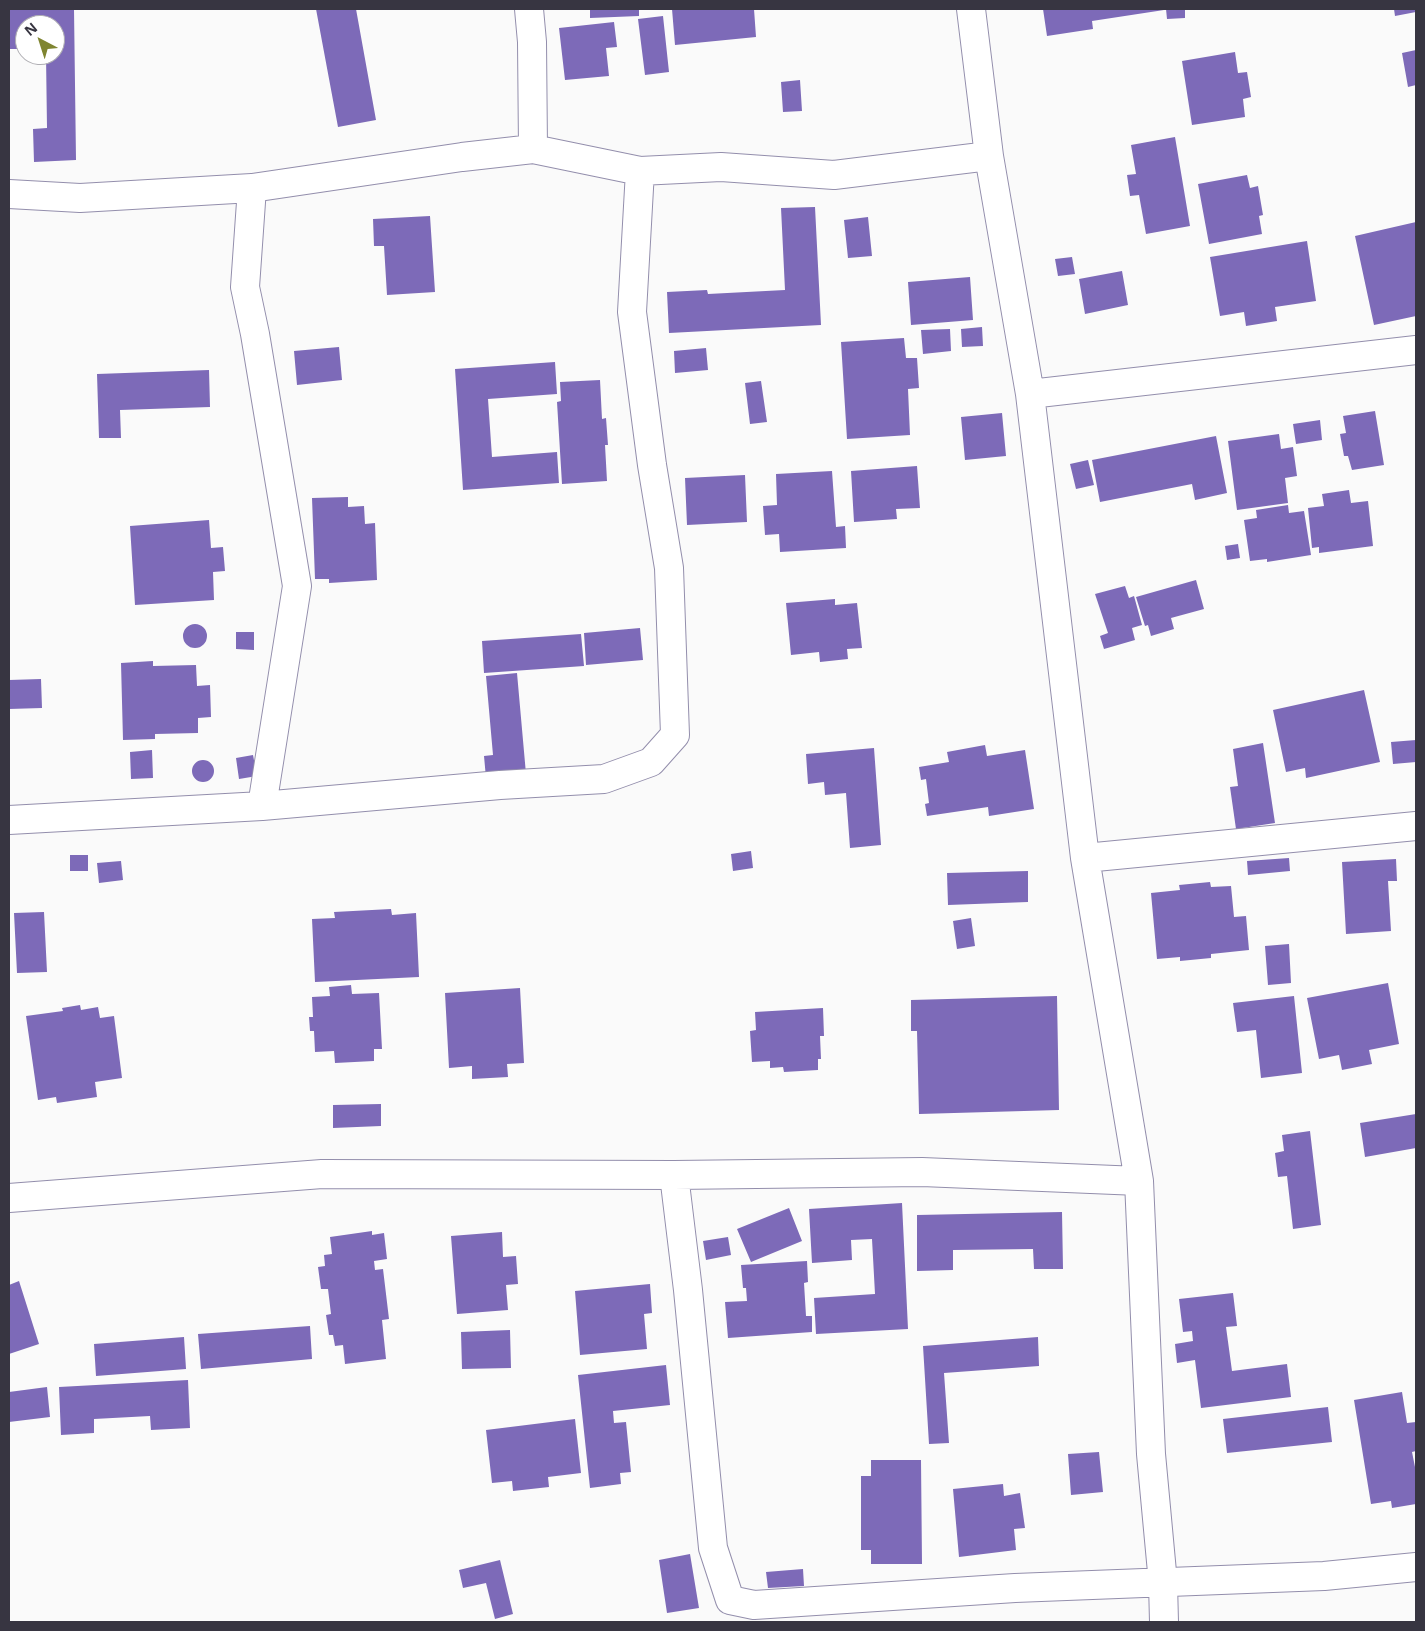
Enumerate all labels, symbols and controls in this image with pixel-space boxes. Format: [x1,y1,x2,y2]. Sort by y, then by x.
north arrow [15,15,65,65]
text: N [20,18,41,40]

